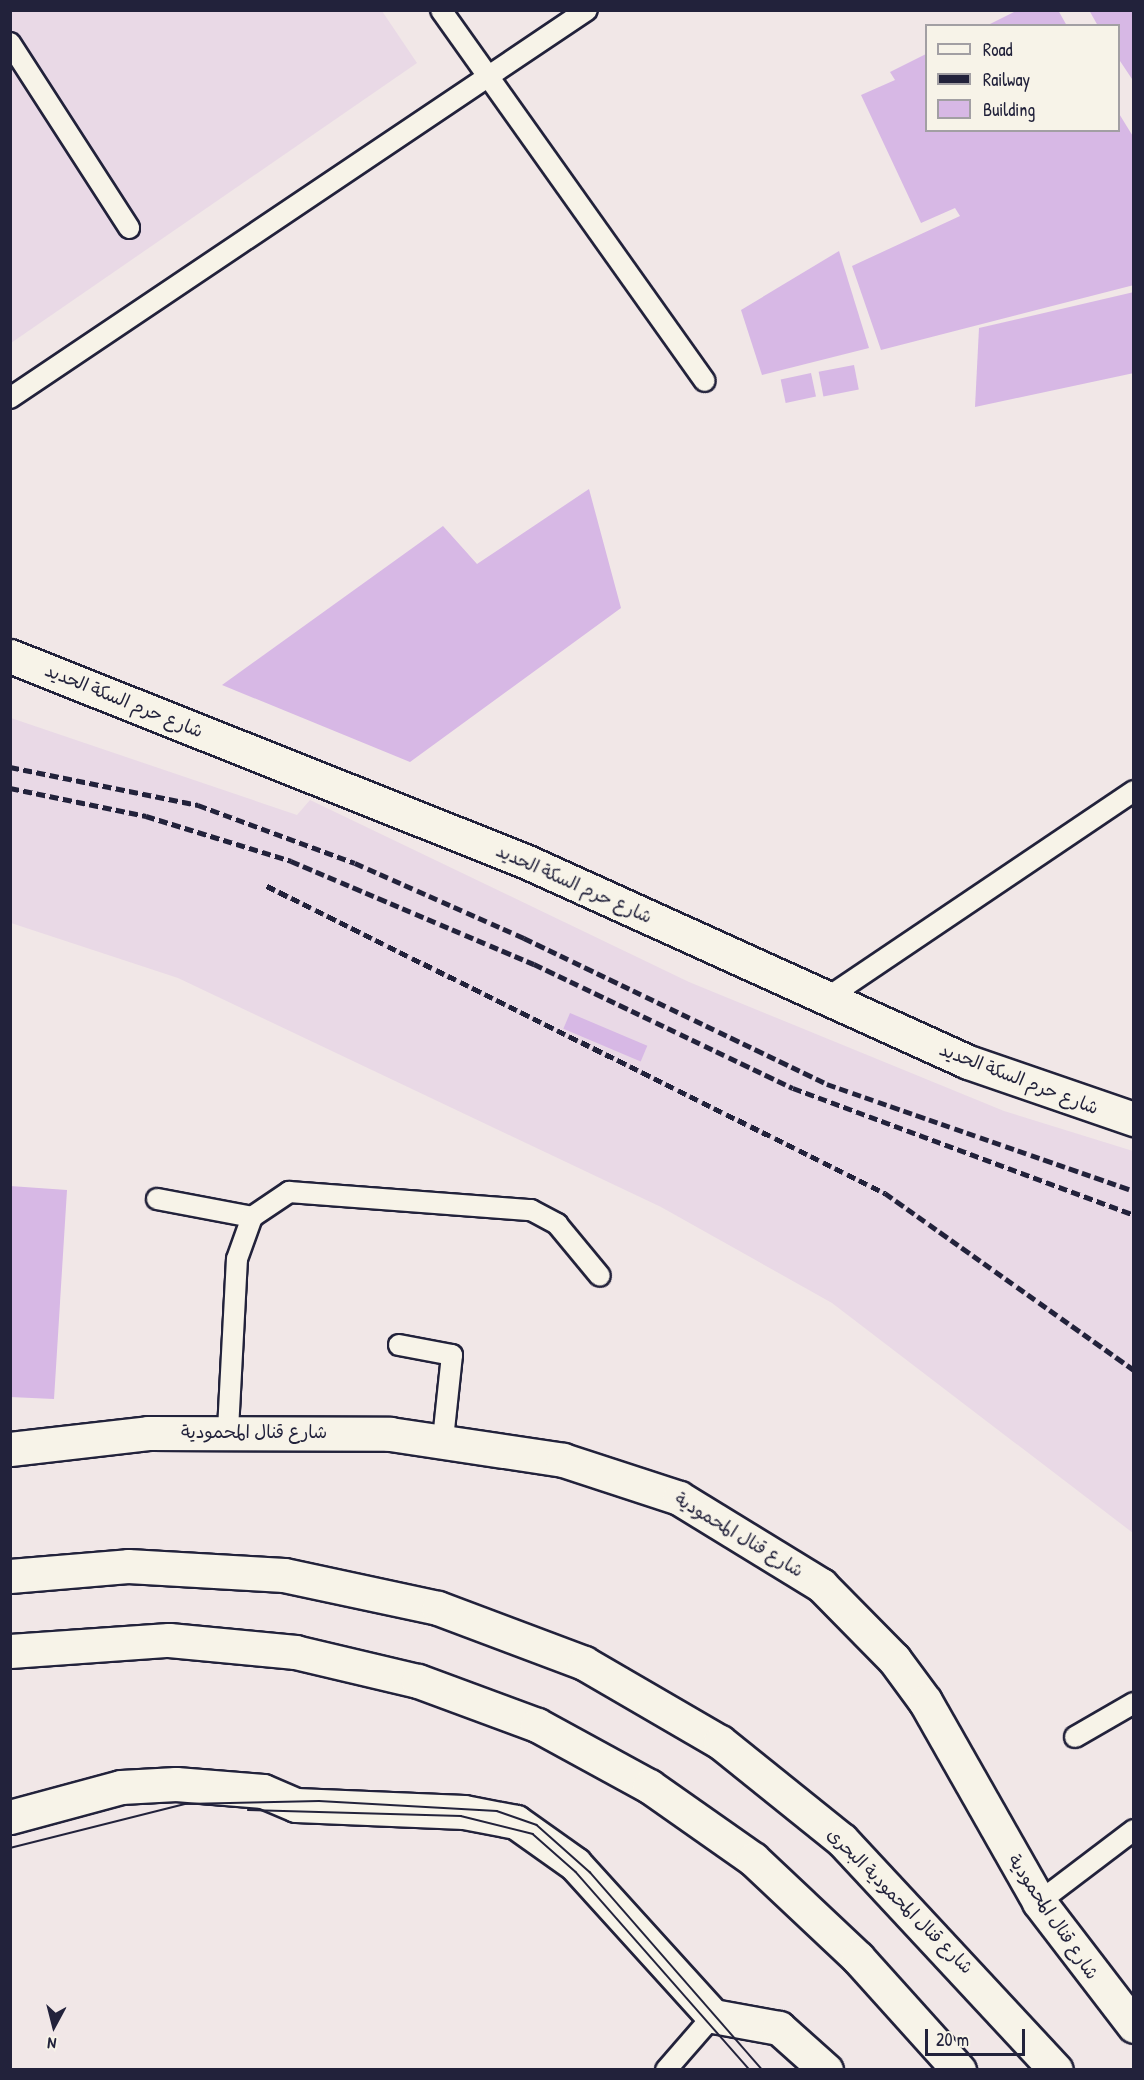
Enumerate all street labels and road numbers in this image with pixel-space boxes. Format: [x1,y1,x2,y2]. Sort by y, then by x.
street label: شارع حرم السكة الحديد [42,659,206,743]
street label: شارع حرم السكة الحديد [493,840,655,928]
street label: شارع حرم السكة الحديد [937,1039,1101,1119]
street label: شارع قنال المحمودية [181,1421,327,1443]
street label: شارع قنال المحمودية [671,1488,807,1582]
street label: شارع قنال المحمودية البحرى [822,1823,978,1979]
street label: شارع قنال المحمودية [1003,1850,1103,1984]

